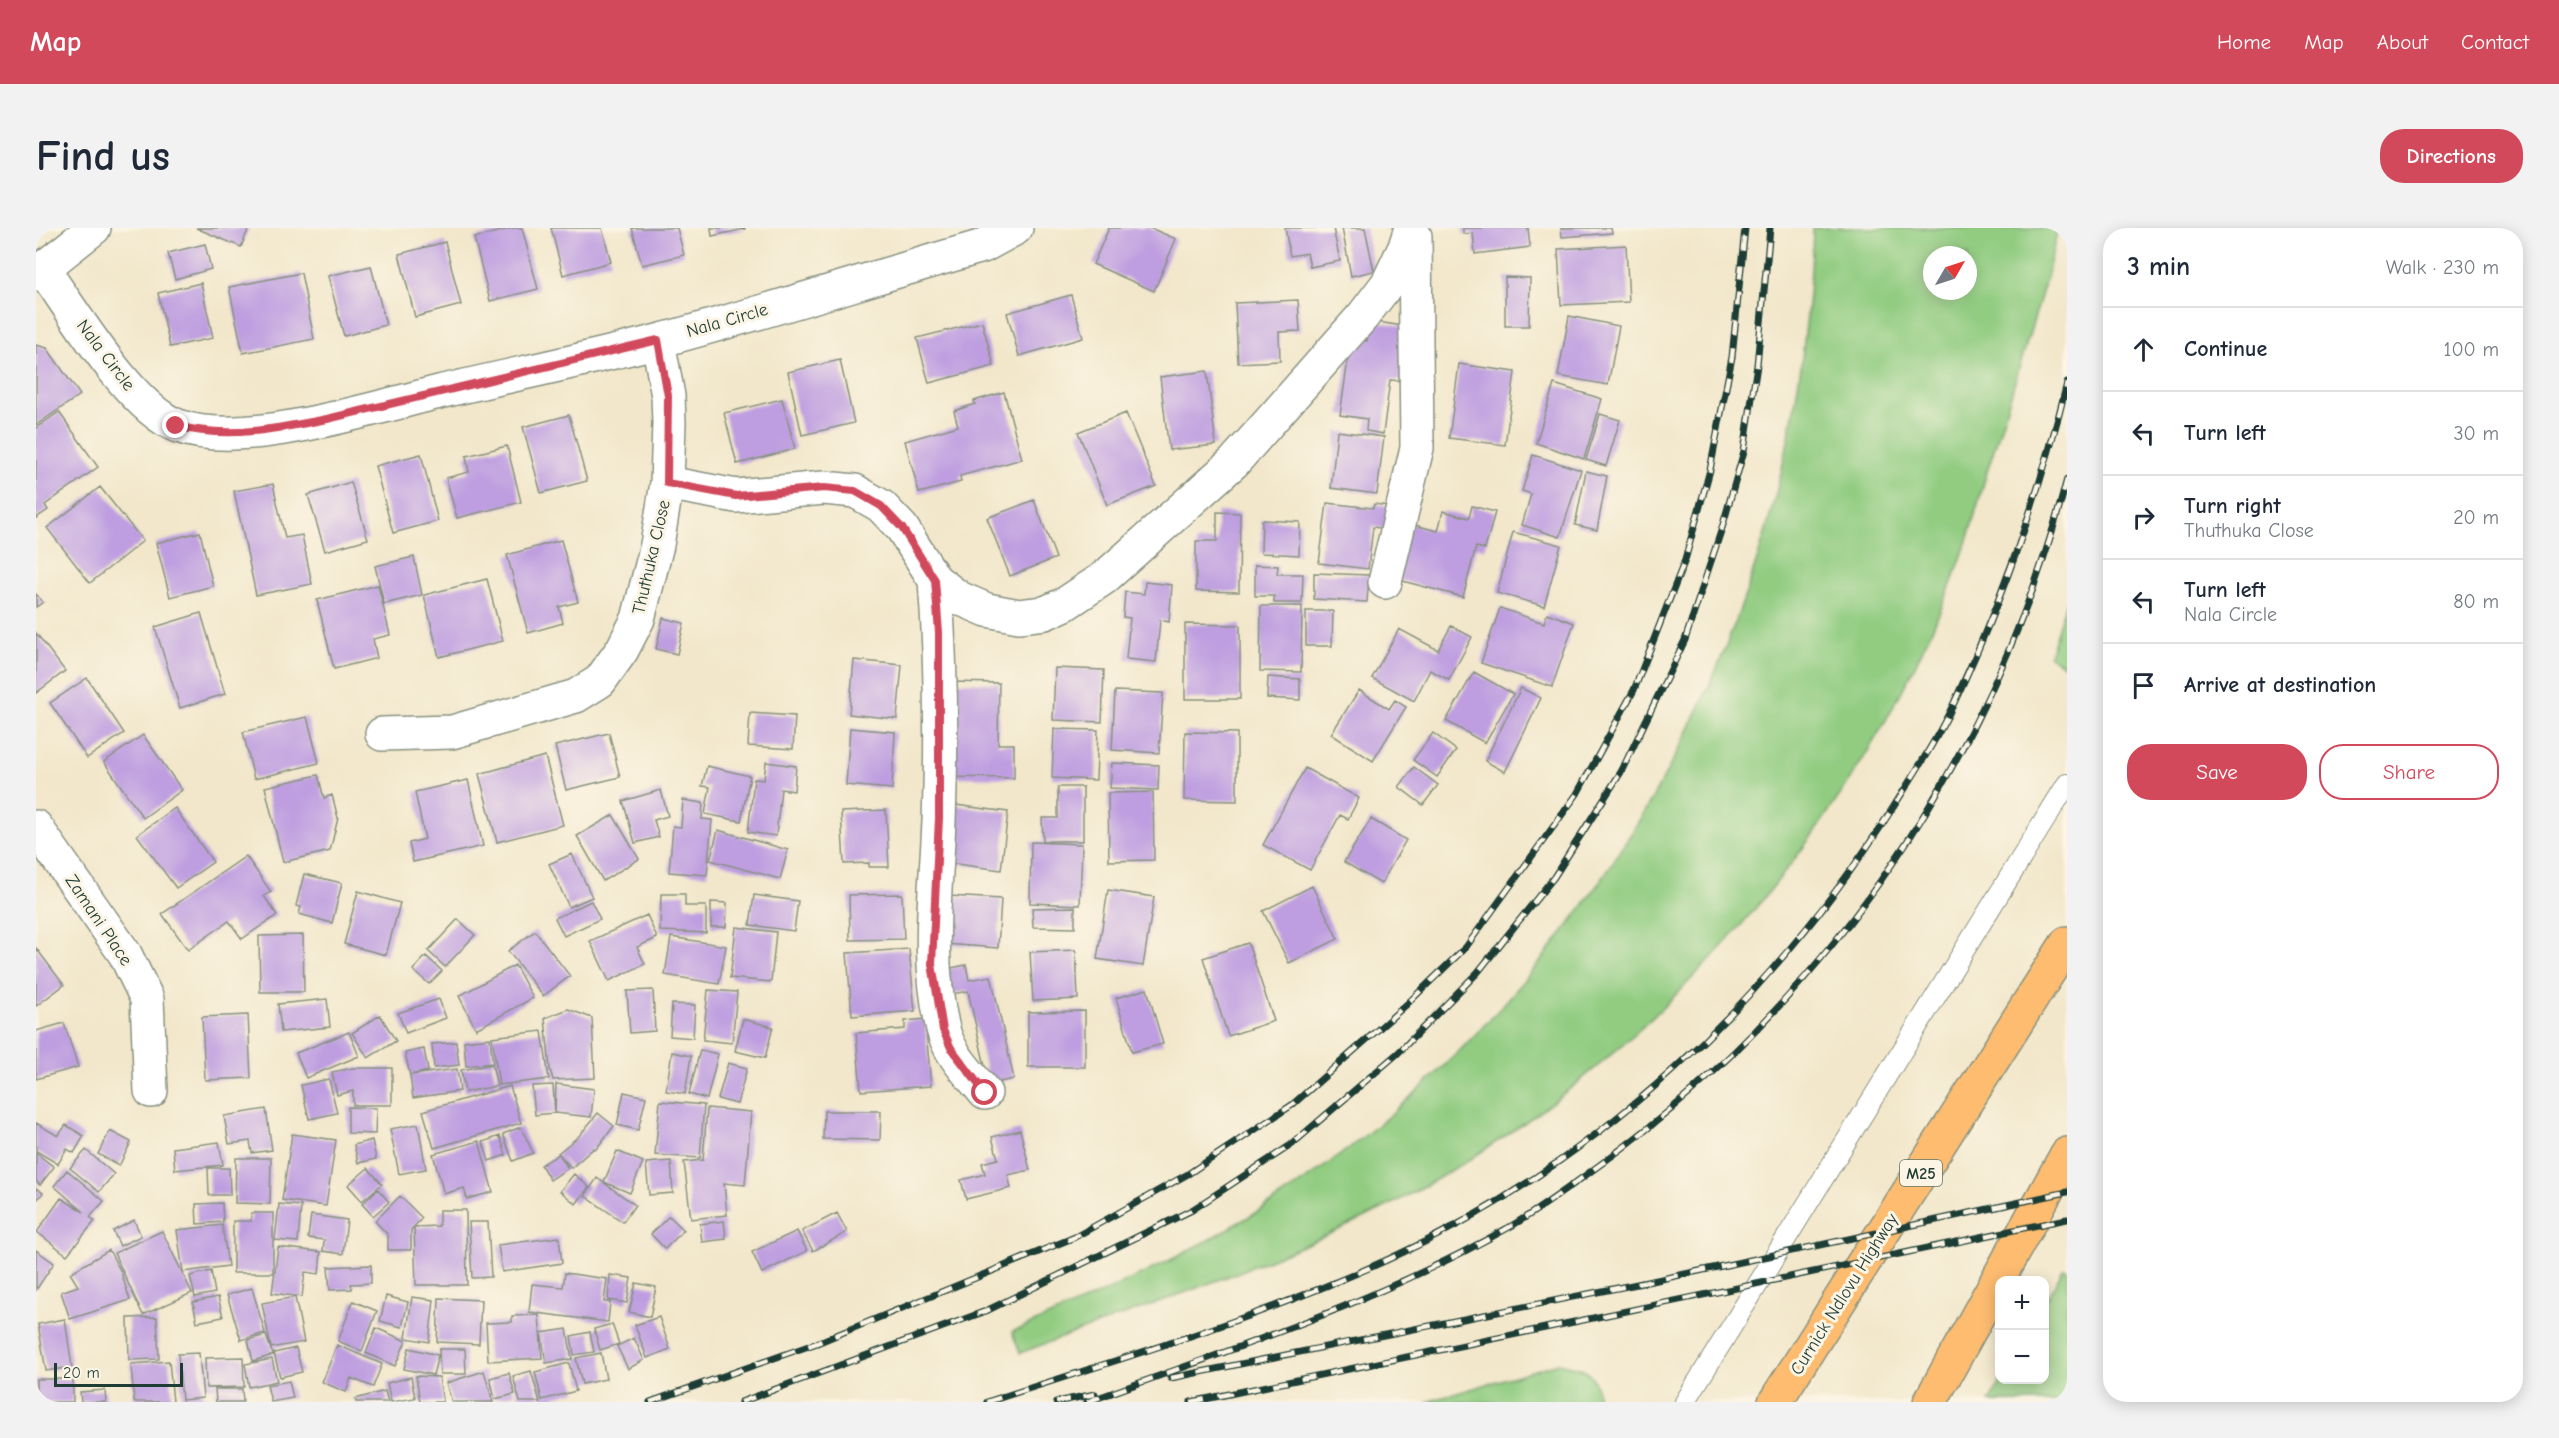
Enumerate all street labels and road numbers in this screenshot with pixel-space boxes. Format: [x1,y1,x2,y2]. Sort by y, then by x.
street label: Nala Circle [684,299,770,342]
street label: Nala Circle [72,316,139,395]
street label: Thuthuka Close [628,498,675,616]
street label: Zamani Place [61,871,137,970]
road number: M25 [1900,1160,1942,1186]
street label: Curnick Ndlovu Highway [1786,1209,1903,1379]

